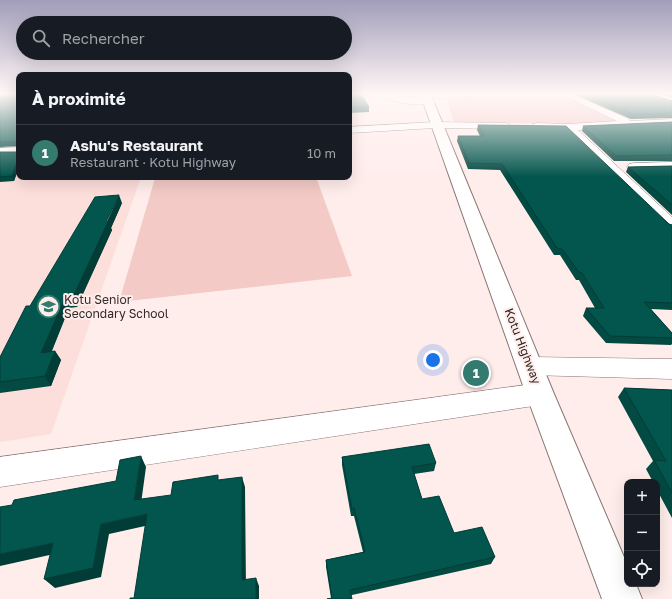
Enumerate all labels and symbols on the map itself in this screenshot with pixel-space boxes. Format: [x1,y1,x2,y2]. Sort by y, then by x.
place label: Kotu Senior Secondary School [64,292,169,321]
school or university icon: Kotu Senior Secondary School [35,293,61,319]
street label: Kotu Highway [502,306,544,386]
your location [423,350,443,370]
pin: 1 [463,358,489,388]

